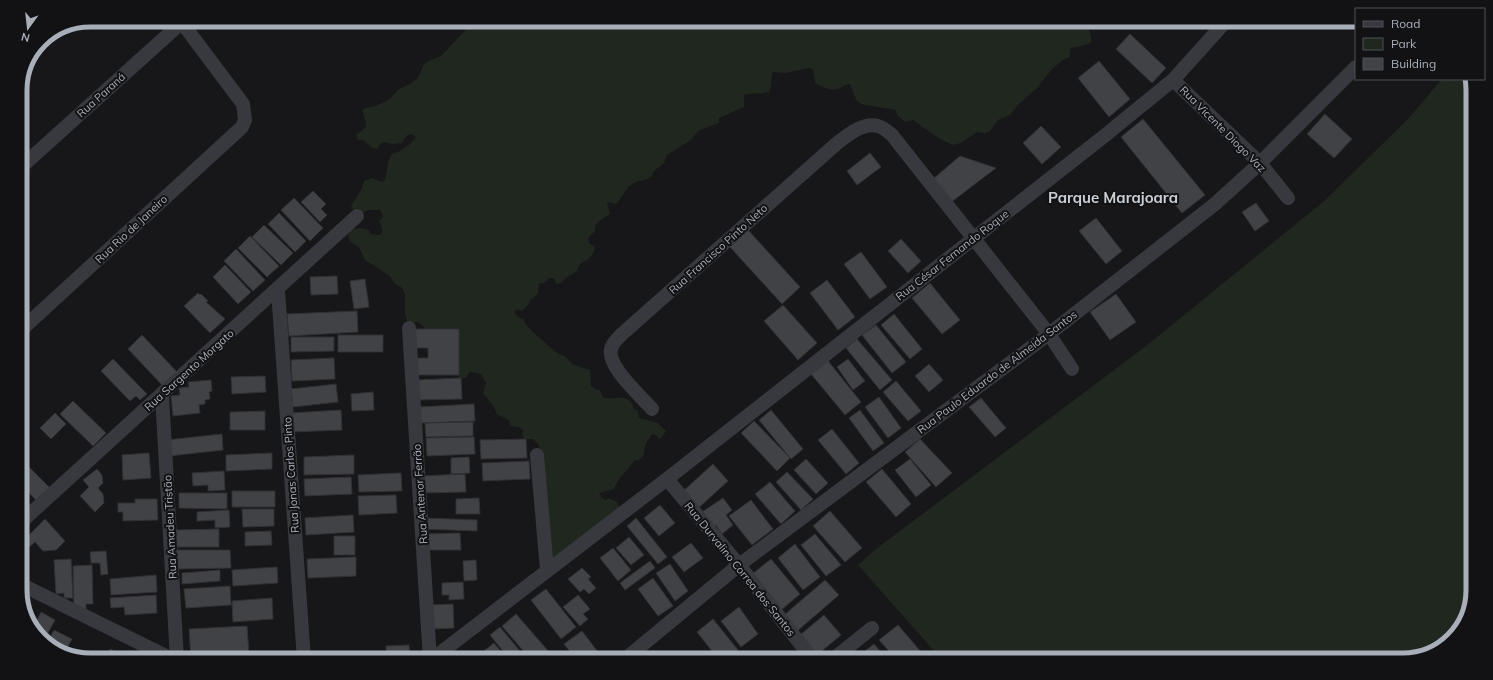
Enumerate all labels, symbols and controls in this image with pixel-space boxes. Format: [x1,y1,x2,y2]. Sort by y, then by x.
north arrow [8,8,48,48]
legend [1355,8,1485,80]
text: Road [1391,16,1420,31]
text: N [20,30,31,45]
text: Park [1391,36,1417,51]
text: Building [1391,56,1436,71]
street label: Rua Paraná [74,70,128,120]
street label: Rua Vicente Diogo Vaz [1177,83,1269,175]
district label: Parque Marajoara [1048,188,1178,207]
street label: Rua Rio de Janeiro [92,192,170,266]
street label: Rua Francisco Pinto Neto [666,201,770,297]
street label: Rua César Fernando Roque [893,207,1011,303]
street label: Rua Paulo Eduardo de Almeida Santos [914,307,1080,437]
street label: Rua Sargento Morgato [141,326,237,414]
street label: Rua Jonas Carlos Pinto [280,417,302,533]
street label: Rua Antenor Ferrão [410,444,430,544]
street label: Rua Amadeu Tristão [160,475,180,579]
street label: Rua Durvalino Correa dos Santos [681,499,799,639]

